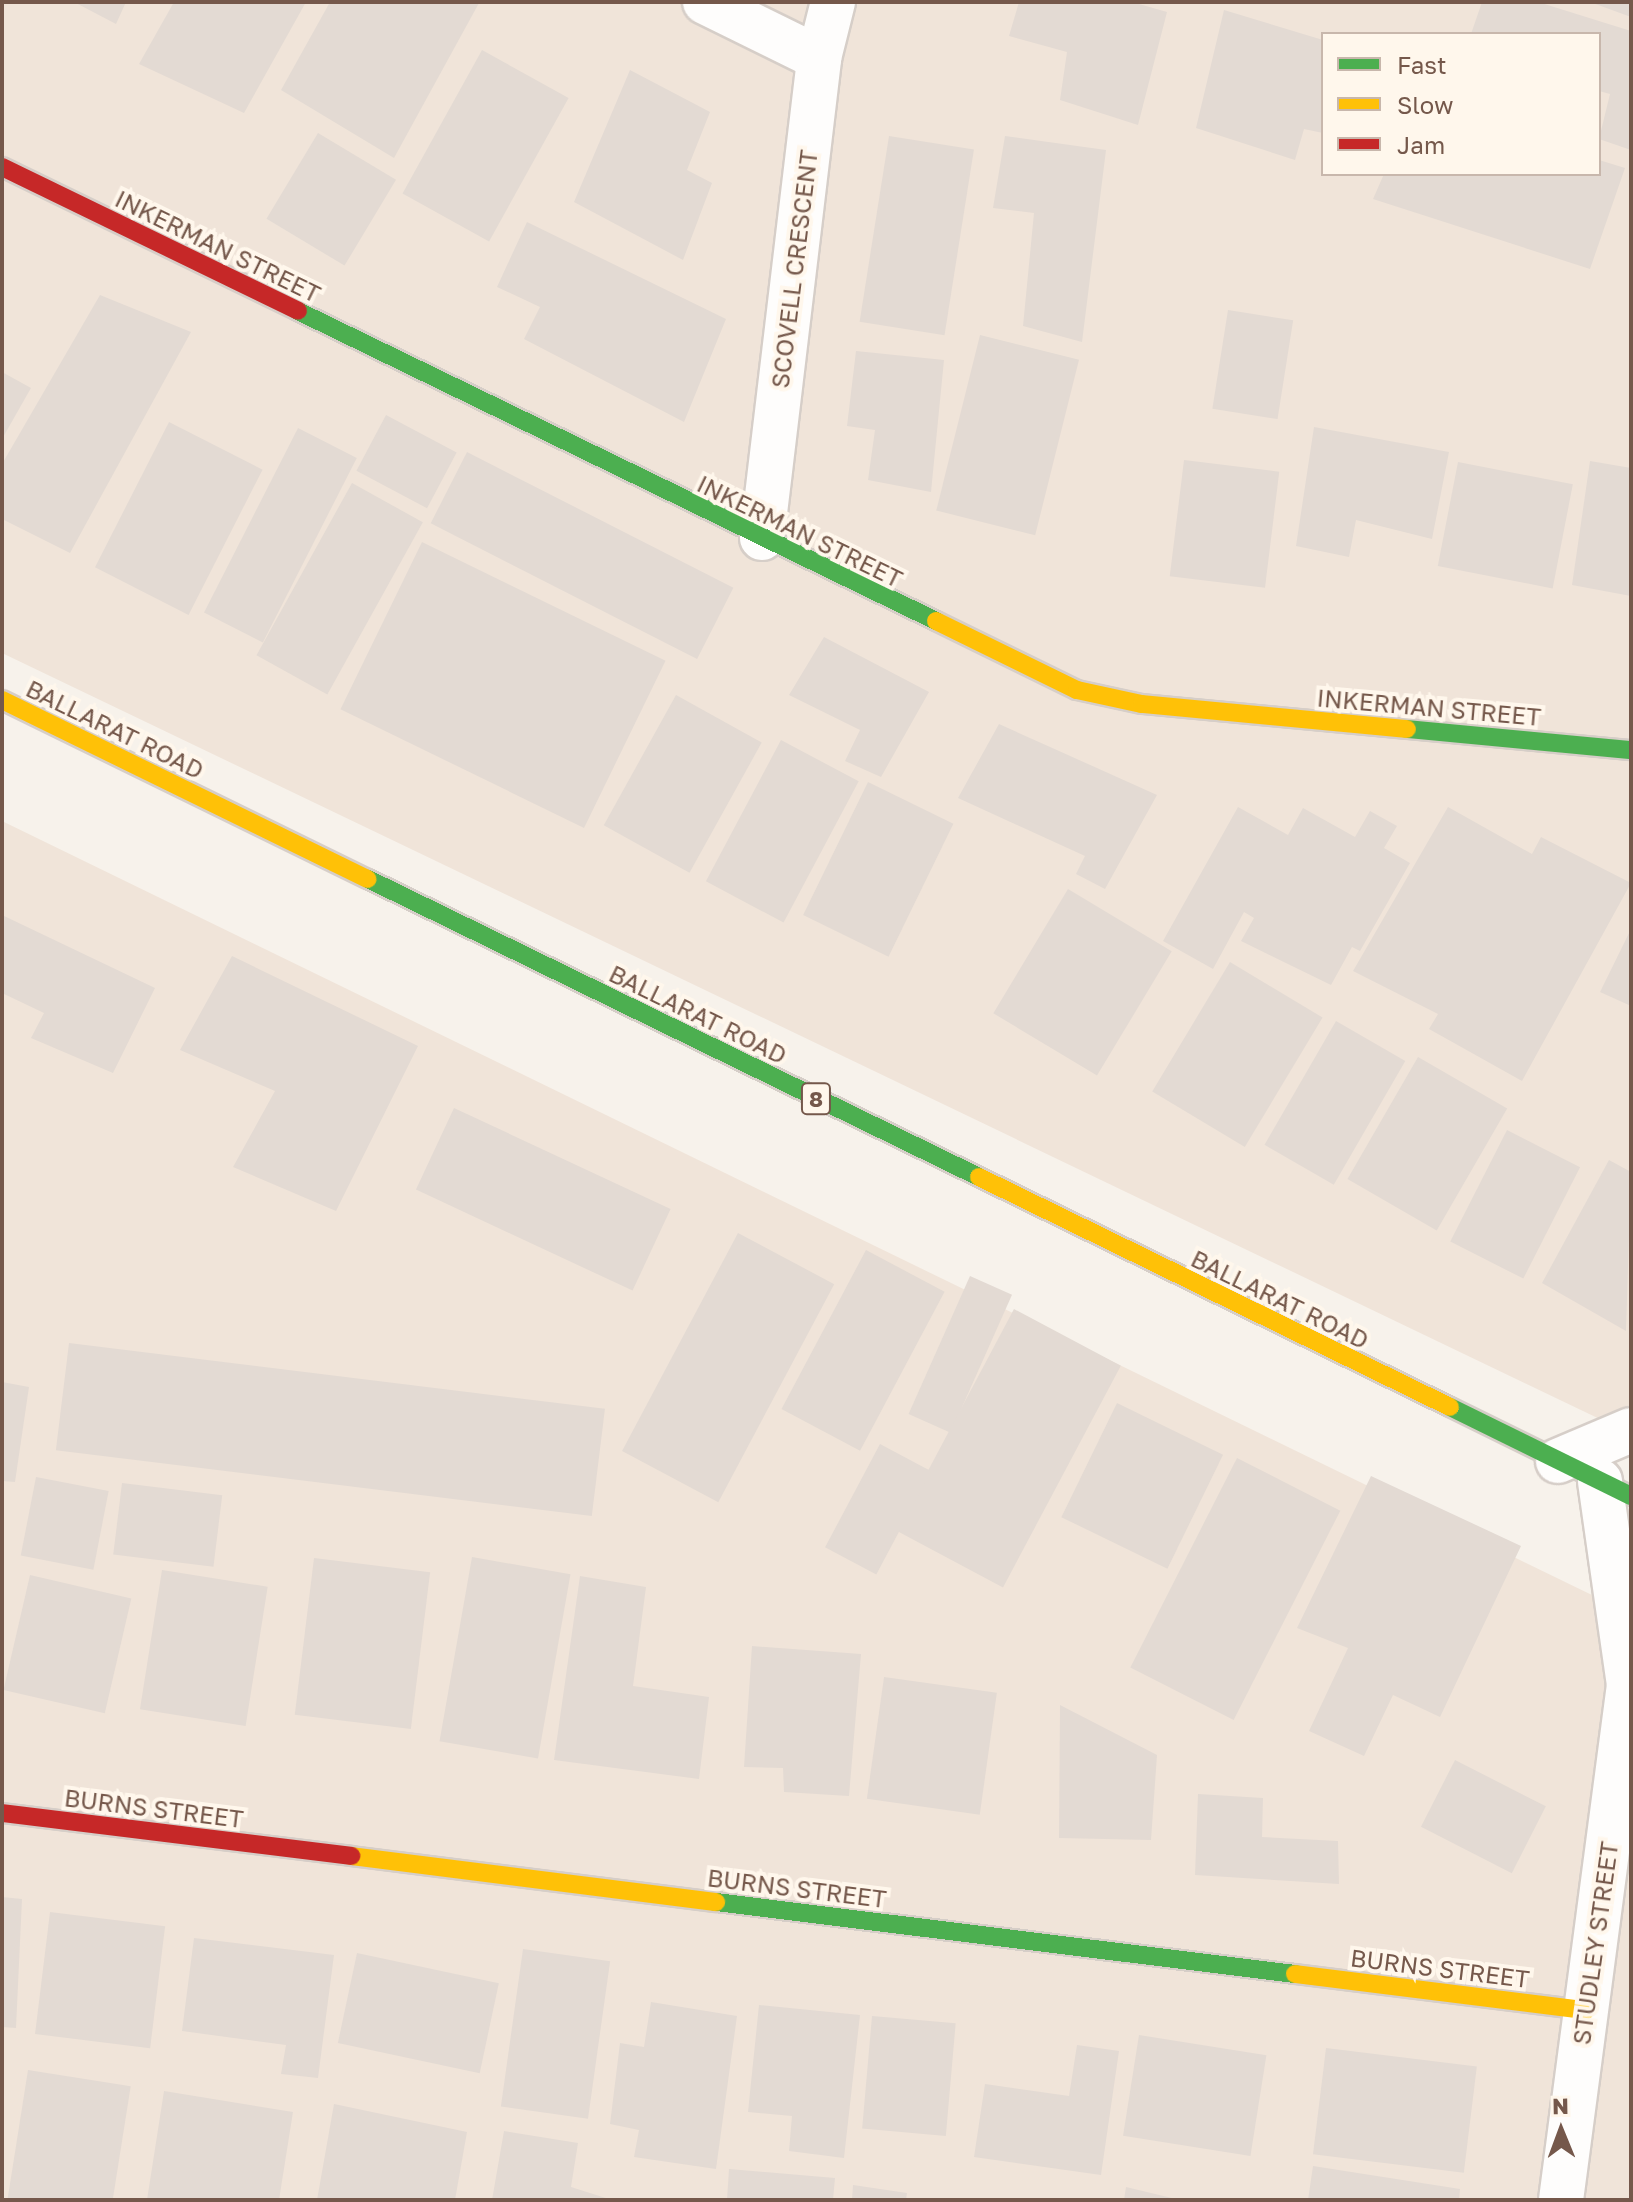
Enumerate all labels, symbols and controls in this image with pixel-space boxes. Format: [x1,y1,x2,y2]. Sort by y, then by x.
legend [1321,32,1601,176]
text: Fast [1397,50,1447,79]
text: Slow [1397,90,1453,119]
text: Jam [1397,130,1445,159]
street label: SCOVELL CRESCENT [765,148,823,390]
street label: INKERMAN STREET [111,184,325,308]
street label: INKERMAN STREET [693,469,907,593]
street label: BALLARAT ROAD [22,674,208,784]
street label: INKERMAN STREET [1316,683,1542,731]
street label: BALLARAT ROAD [605,959,791,1069]
road number: 8 [800,1081,832,1117]
street label: BALLARAT ROAD [1187,1244,1373,1354]
street label: BURNS STREET [63,1783,245,1833]
street label: STUDLEY STREET [1566,1840,1624,2046]
street label: BURNS STREET [706,1863,888,1913]
street label: BURNS STREET [1349,1943,1531,1993]
north arrow [1521,2090,1601,2170]
text: N [1552,2092,1569,2119]

